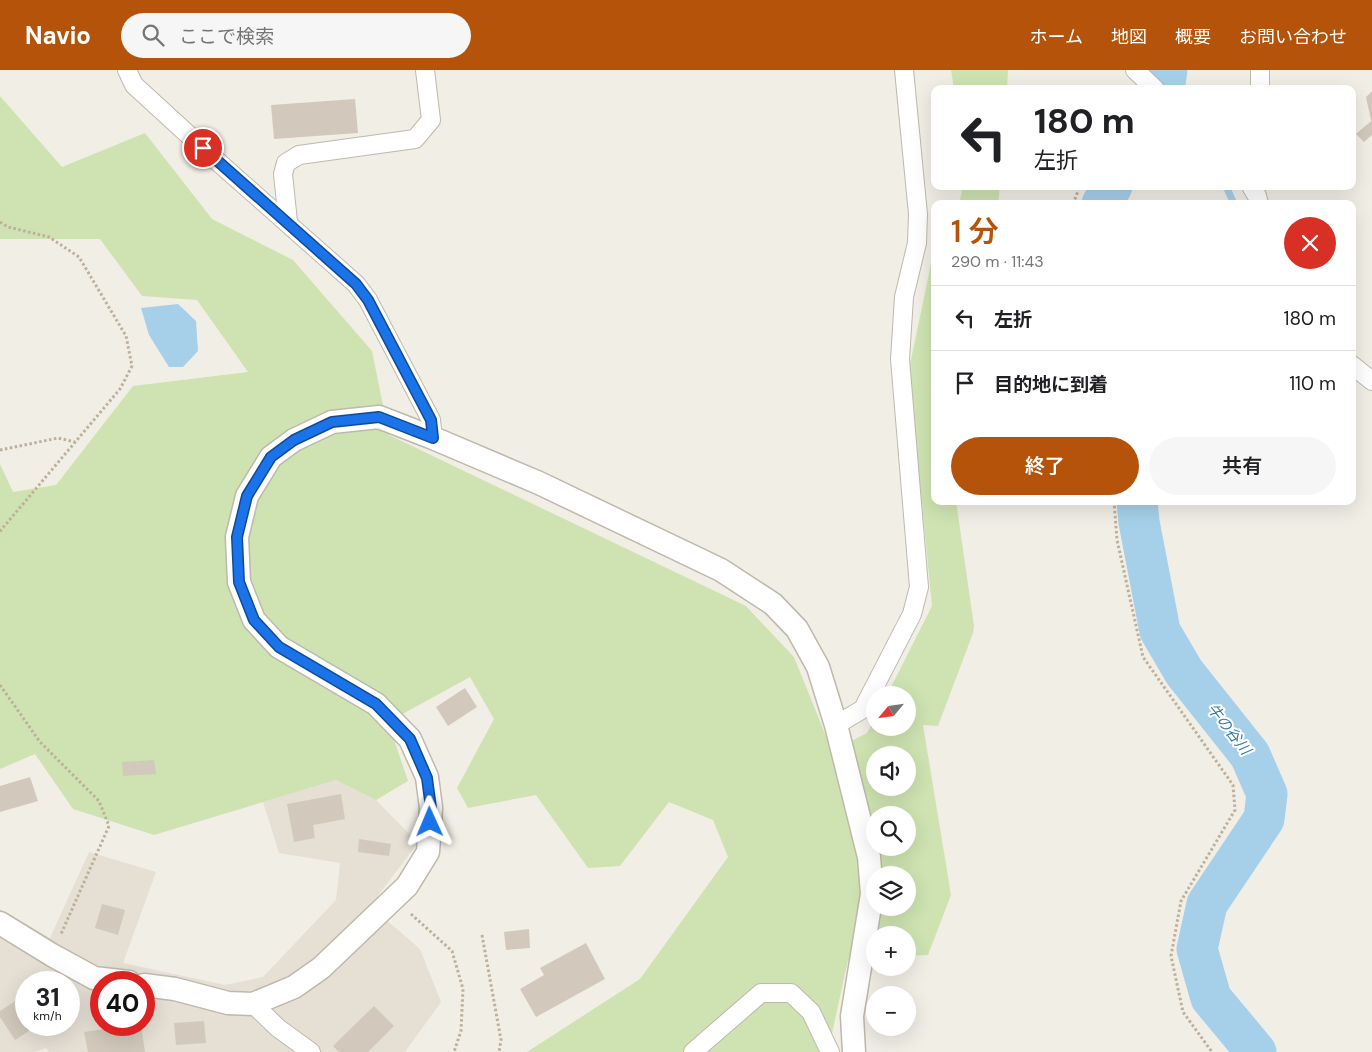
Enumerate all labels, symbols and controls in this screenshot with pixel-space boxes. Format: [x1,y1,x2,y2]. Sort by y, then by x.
search box [121,13,471,58]
text: Navio [25,20,91,51]
icon: search [139,21,167,49]
text: ここで検索 [179,24,274,49]
text: ホーム [1030,25,1083,49]
text: 地図 [1111,25,1147,49]
text: 概要 [1175,25,1211,49]
text: お問い合わせ [1239,25,1347,49]
text: 180 m [1034,98,1135,144]
icon: left [951,105,1016,170]
pin [182,127,224,169]
icon: arrive [189,134,217,162]
text: 左折 [1034,146,1078,175]
text: 1 分 [951,212,999,251]
button: close [1284,217,1336,269]
text: 290 m · 11:43 [951,251,1044,272]
icon: left [951,304,979,332]
text: 180 m [1284,306,1336,331]
text: 左折 [994,307,1032,332]
icon: arrive [951,369,979,397]
text: 110 m [1289,371,1336,396]
text: 目的地に到着 [994,372,1108,397]
button: 終了 [951,437,1139,495]
button: 共有 [1149,437,1336,495]
north arrow [866,686,916,736]
map controls [866,686,916,1036]
water label: 牛の谷川 [1203,699,1257,760]
button: sound [866,746,916,796]
position arrow [403,795,455,847]
button: search [866,806,916,856]
button: layers [866,866,916,916]
button: + [866,926,916,976]
speed limit sign: 40 [90,971,155,1036]
text: 31 [35,981,59,1014]
button: − [866,986,916,1036]
text: km/h [33,1008,62,1024]

